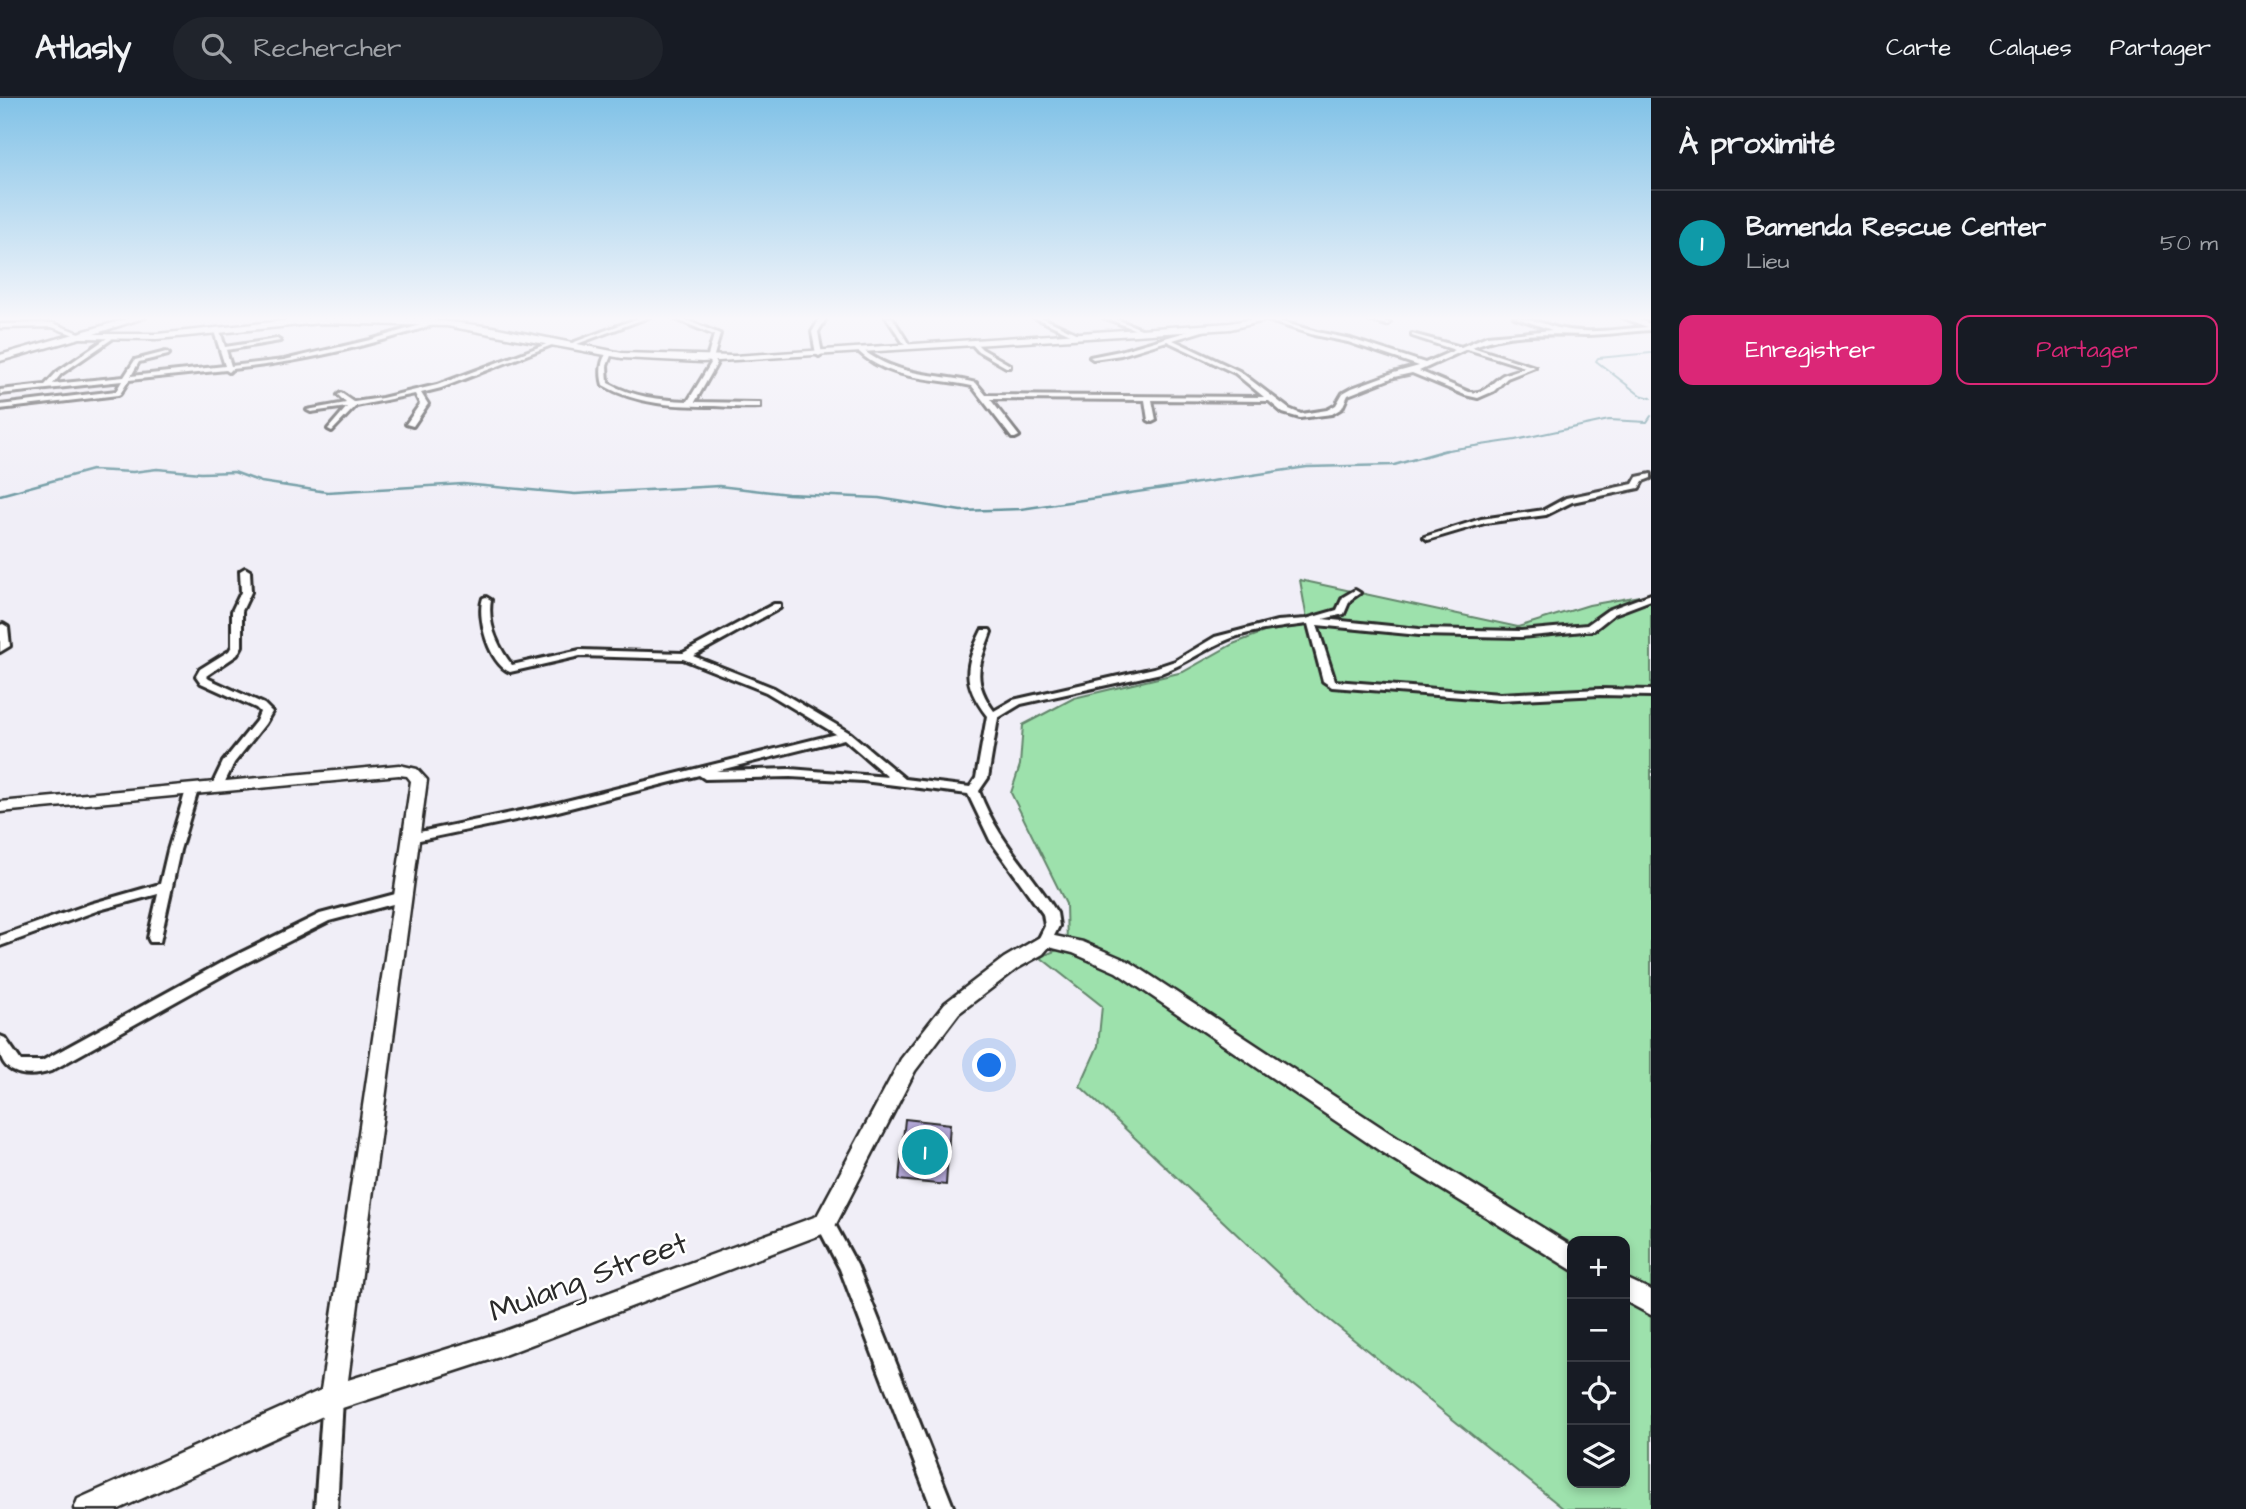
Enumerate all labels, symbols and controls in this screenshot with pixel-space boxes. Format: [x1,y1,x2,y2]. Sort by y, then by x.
search box [173,17,663,80]
text: Atlasly [35,25,131,71]
icon: search [197,29,235,67]
text: Rechercher [253,30,401,66]
text: Carte [1886,31,1951,65]
text: Calques [1989,31,2072,65]
text: Partager [2110,31,2211,65]
text: À proximité [1679,123,1835,165]
text: Bamenda Rescue Center [1746,209,2046,245]
text: 1 [1701,227,1703,259]
text: 50 m [2160,227,2218,259]
text: Lieu [1746,245,1790,277]
button: Enregistrer [1679,315,1942,385]
button: Partager [1956,315,2218,385]
your location [972,1048,1006,1082]
pin: 1 [902,1126,948,1178]
street label: Mulang Street [483,1221,694,1334]
map controls [1567,1236,1630,1488]
button: + [1567,1236,1630,1299]
button: − [1567,1299,1630,1362]
button: locate [1567,1362,1630,1425]
button: layers [1567,1425,1630,1488]

